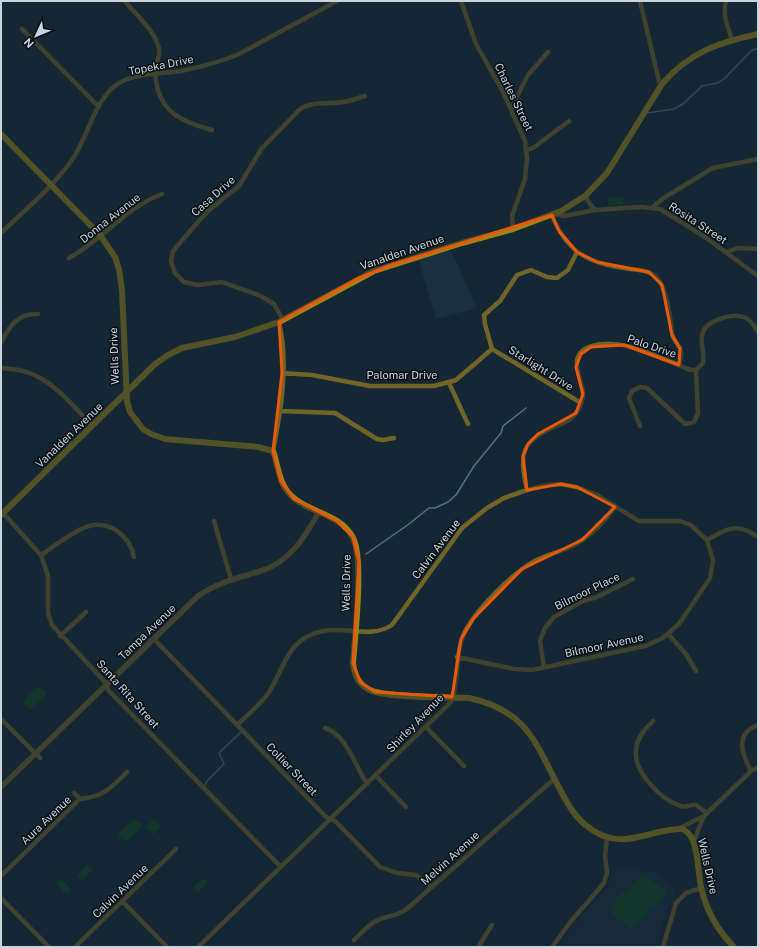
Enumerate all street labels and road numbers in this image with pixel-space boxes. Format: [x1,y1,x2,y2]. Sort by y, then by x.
street label: Topeka Drive [128,53,194,77]
street label: Charles Street [492,61,536,133]
street label: Casa Drive [189,173,237,219]
street label: Donna Avenue [78,191,142,245]
street label: Rosita Street [667,200,729,246]
street label: Vanalden Avenue [358,232,446,272]
street label: Wells Drive [107,327,121,385]
street label: Palo Drive [626,332,678,360]
street label: Starlight Drive [506,343,576,393]
street label: Palomar Drive [366,369,438,381]
street label: Vanalden Avenue [33,400,105,470]
street label: Calvin Avenue [410,517,462,581]
street label: Wells Drive [340,554,352,612]
street label: Bilmoor Place [552,570,622,612]
street label: Tampa Avenue [116,602,178,662]
street label: Bilmoor Avenue [564,631,644,659]
street label: Santa Rita Street [94,657,162,731]
street label: Shirley Avenue [384,691,446,755]
street label: Collier Street [264,740,320,798]
street label: Aura Avenue [19,793,73,847]
street label: Melvin Avenue [418,829,482,887]
street label: Wells Drive [696,837,720,895]
street label: Calvin Avenue [90,862,150,920]

